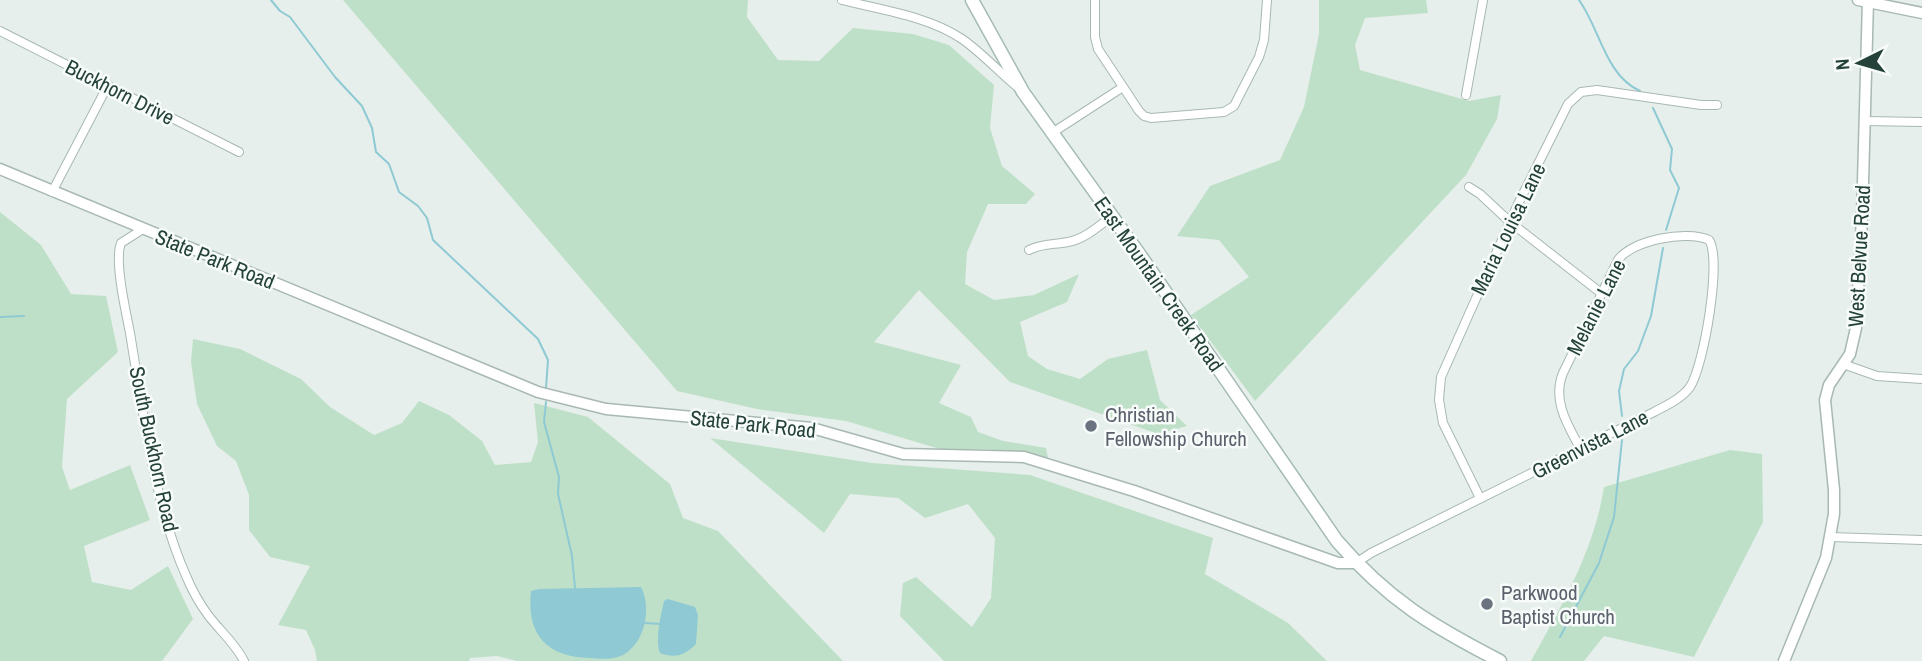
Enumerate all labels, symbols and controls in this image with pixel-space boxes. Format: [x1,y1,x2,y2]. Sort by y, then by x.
north arrow [1824,28,1894,98]
street label: Buckhorn Drive [61,52,179,132]
text: N [1829,58,1856,71]
street label: Maria Louisa Lane [1463,158,1553,300]
street label: West Belvue Road [1841,184,1877,328]
street label: East Mountain Creek Road [1088,191,1230,377]
street label: State Park Road [151,222,279,296]
street label: Melanie Lane [1559,254,1633,360]
street label: South Buckhorn Road [122,364,186,534]
place label: Christian Fellowship Church [1105,400,1247,453]
street label: Greenvista Lane [1527,402,1653,486]
street label: State Park Road [689,403,817,445]
marker: Christian Fellowship Church [1083,418,1099,434]
place label: Parkwood Baptist Church [1501,578,1615,631]
marker: Parkwood Baptist Church [1479,596,1495,612]

